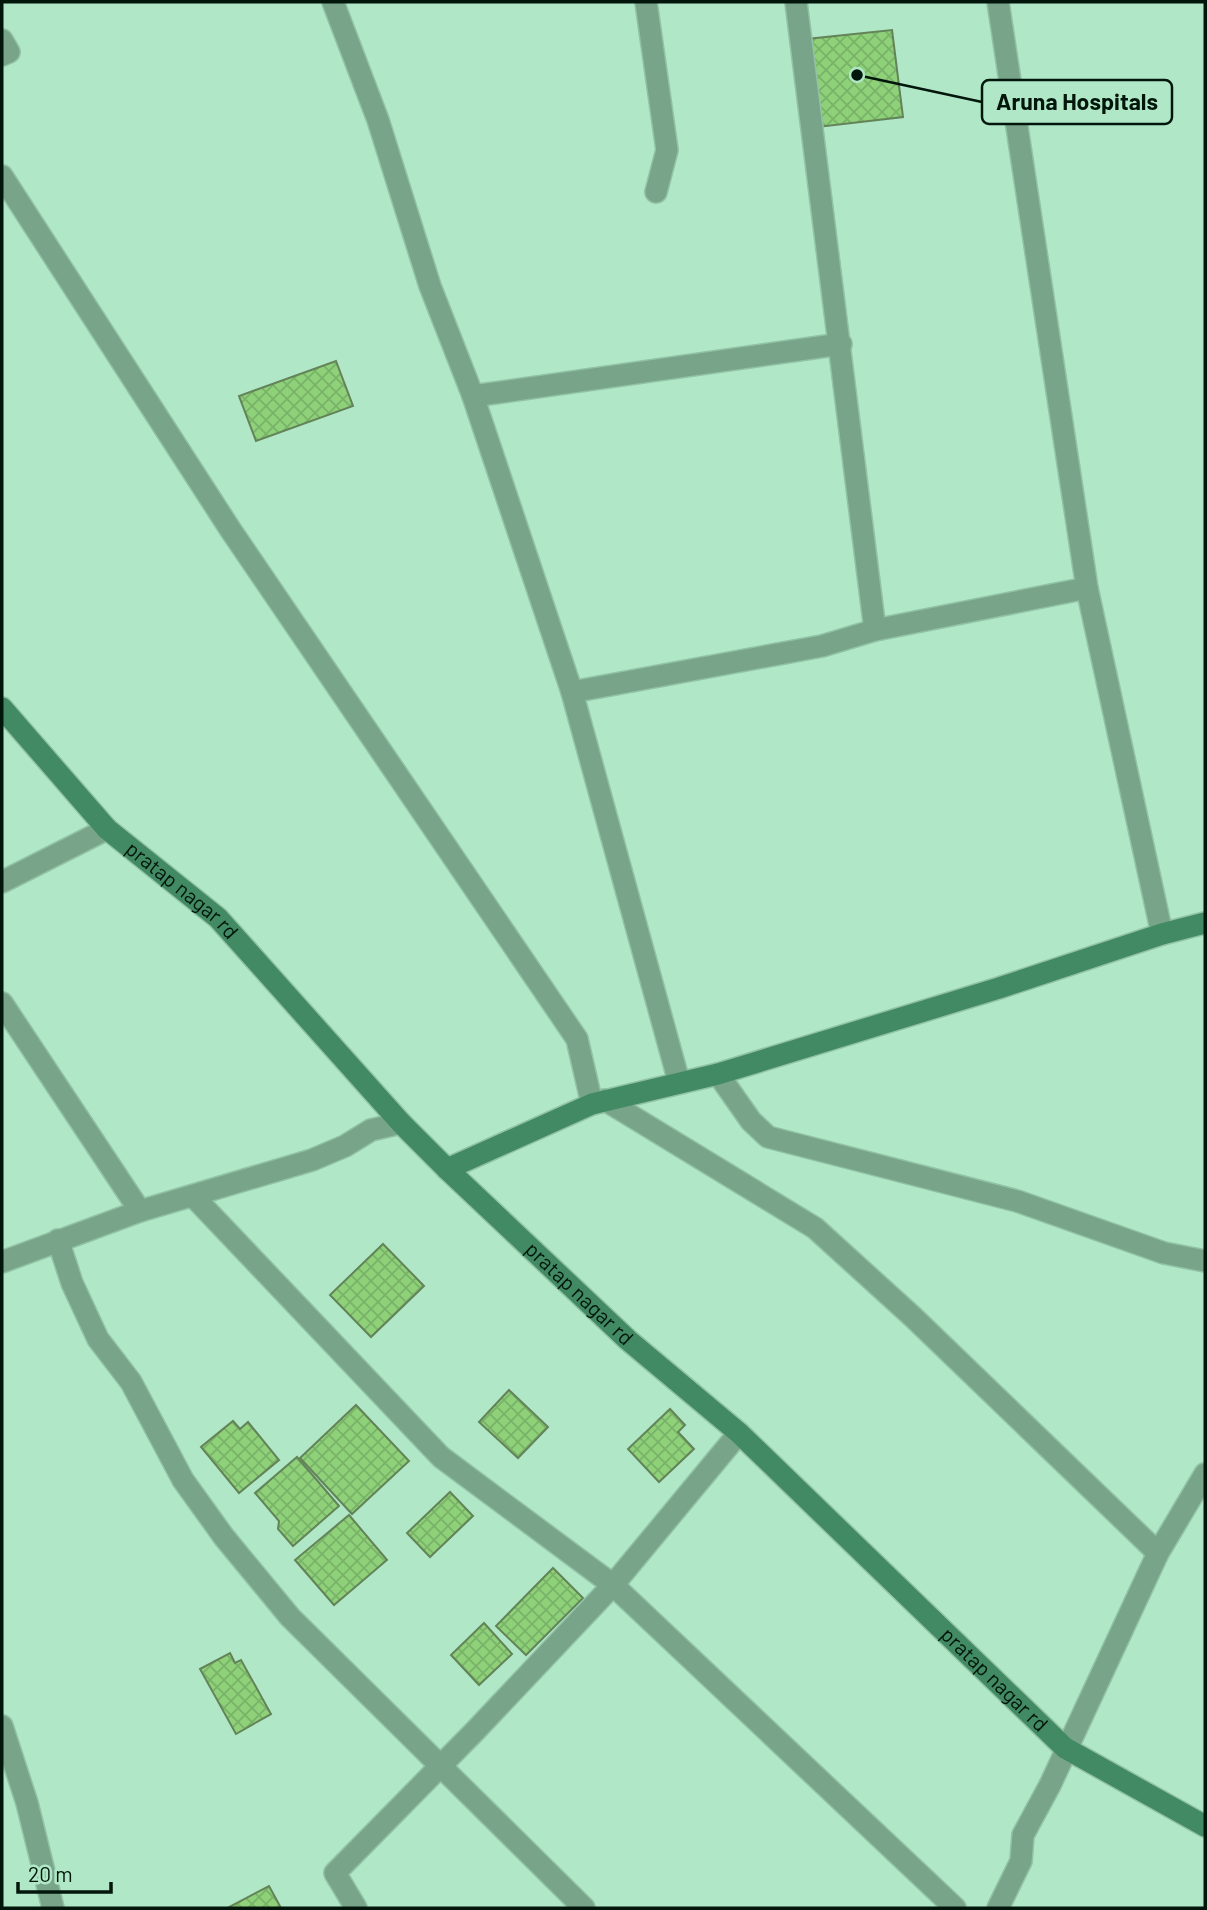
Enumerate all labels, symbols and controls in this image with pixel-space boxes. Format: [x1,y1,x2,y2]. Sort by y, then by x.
callout: Aruna Hospitals [982,80,1172,124]
text: Aruna Hospitals [996,87,1158,115]
street label: pratap nagar rd [121,835,244,943]
street label: pratap nagar rd [521,1236,639,1349]
street label: pratap nagar rd [937,1621,1054,1736]
scale bar [18,1850,110,1894]
text: 20 m [28,1861,73,1886]

